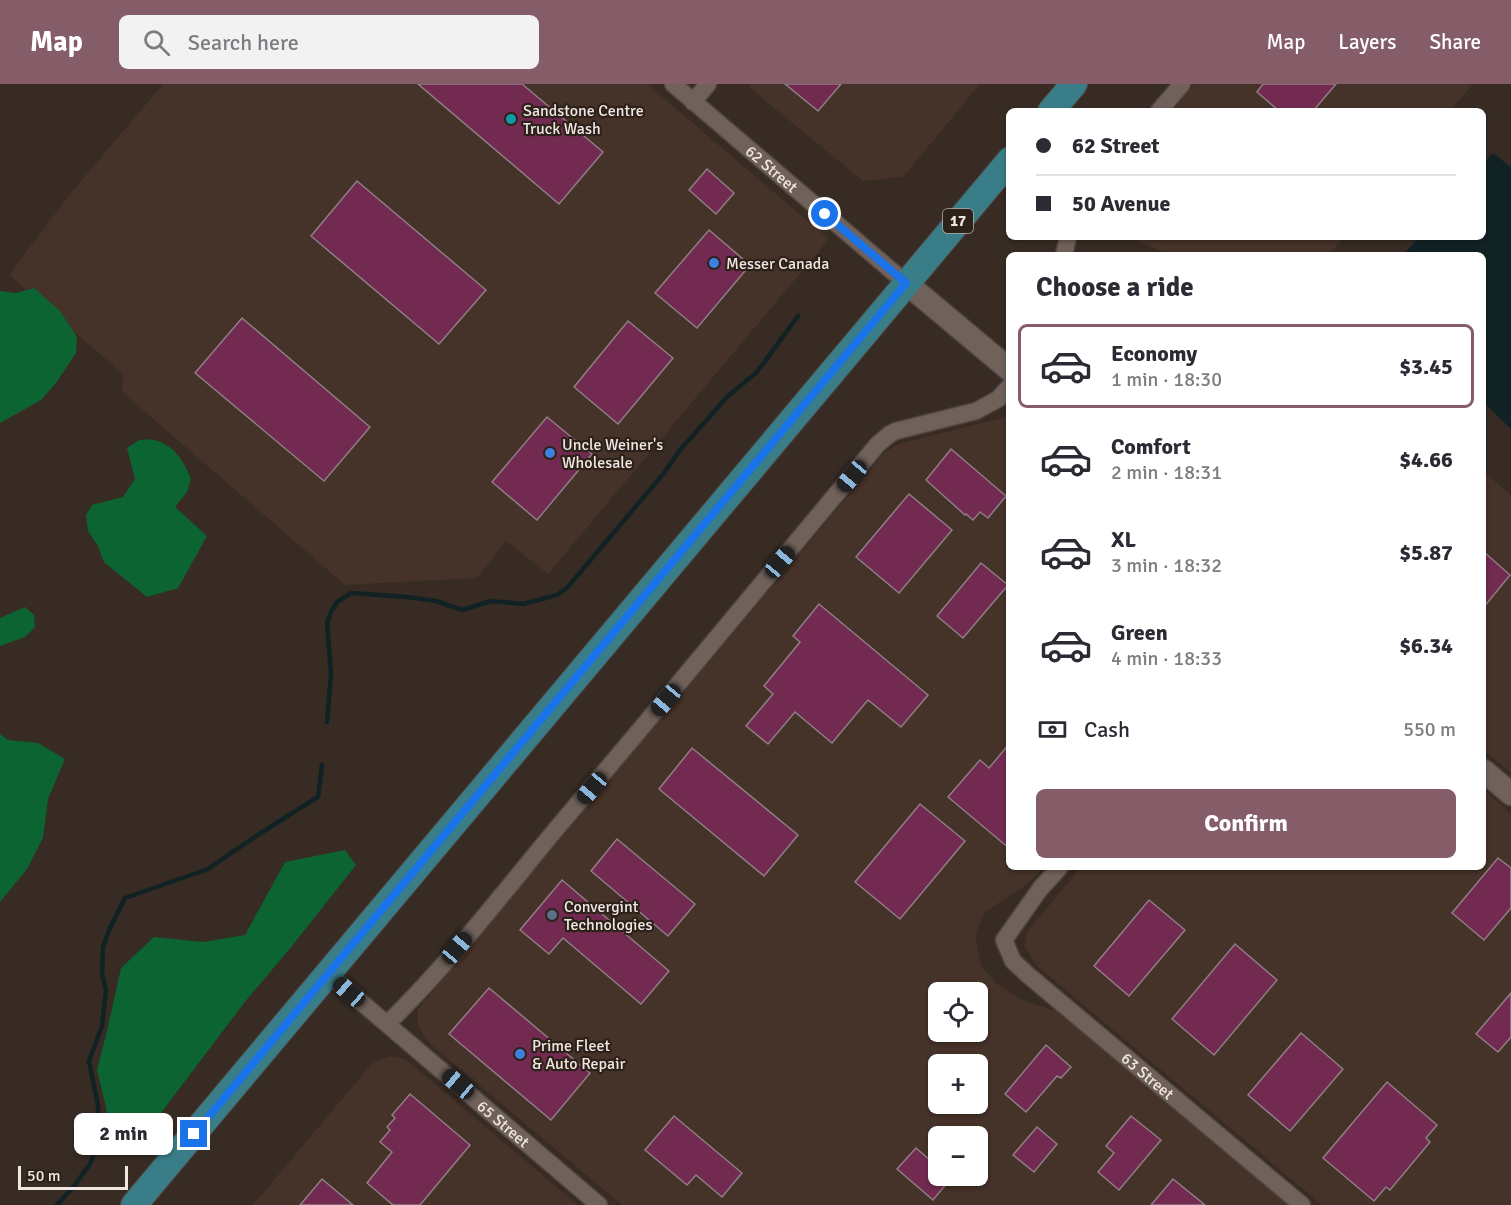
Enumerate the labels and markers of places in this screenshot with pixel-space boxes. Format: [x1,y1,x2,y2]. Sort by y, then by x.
place label: Sandstone Centre Truck Wash [523,101,644,139]
marker: Sandstone Centre Truck Wash [504,112,518,126]
place label: Messer Canada [726,254,829,274]
marker: Messer Canada [707,256,721,270]
place label: Uncle Weiner's Wholesale [562,435,663,473]
marker: Uncle Weiner's Wholesale [543,446,557,460]
place label: Convergint Technologies [564,897,652,935]
marker: Convergint Technologies [545,908,559,922]
place label: Prime Fleet & Auto Repair [532,1036,626,1074]
marker: Prime Fleet & Auto Repair [513,1047,527,1061]

